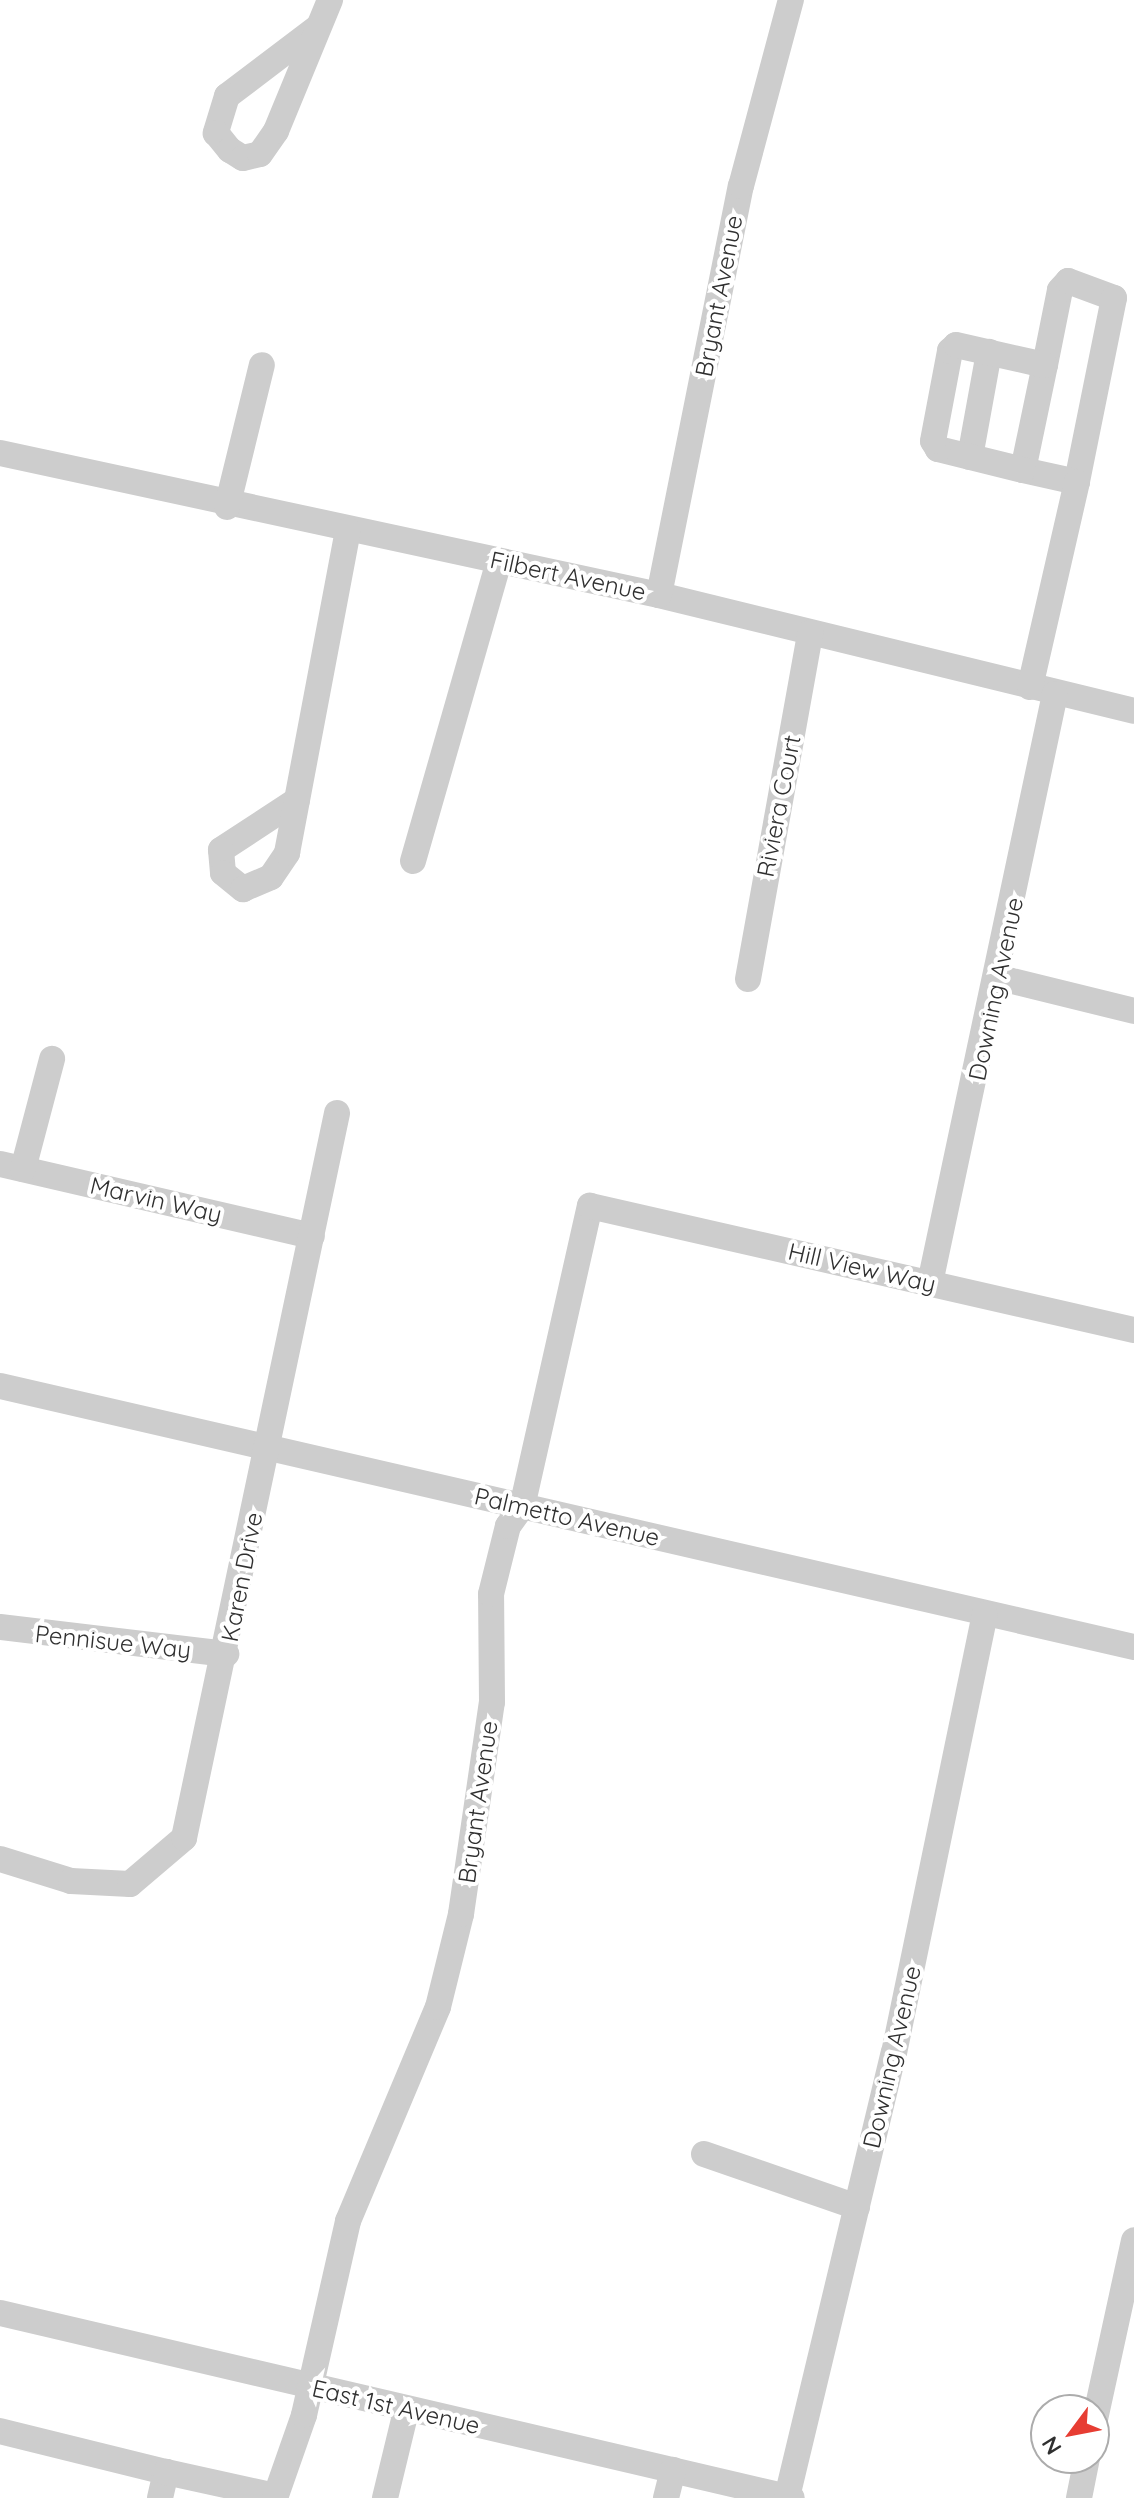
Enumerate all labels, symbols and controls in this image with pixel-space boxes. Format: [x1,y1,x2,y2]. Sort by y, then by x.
street label: Bryant Avenue [689,213,749,379]
street label: Filbert Avenue [488,545,648,607]
street label: Riviera Court [751,733,807,879]
street label: Downing Avenue [963,895,1029,1083]
street label: Marvin Way [87,1171,225,1229]
street label: Hill View Way [785,1237,939,1299]
street label: Palmetto Avenue [472,1482,662,1552]
street label: Karen Drive [215,1510,269,1644]
street label: Pennisue Way [34,1619,192,1665]
street label: Bryant Avenue [452,1719,504,1885]
street label: Downing Avenue [857,1963,927,2151]
street label: East 1st Avenue [309,2374,483,2440]
north arrow [1030,2394,1110,2474]
text: N [1035,2431,1068,2460]

